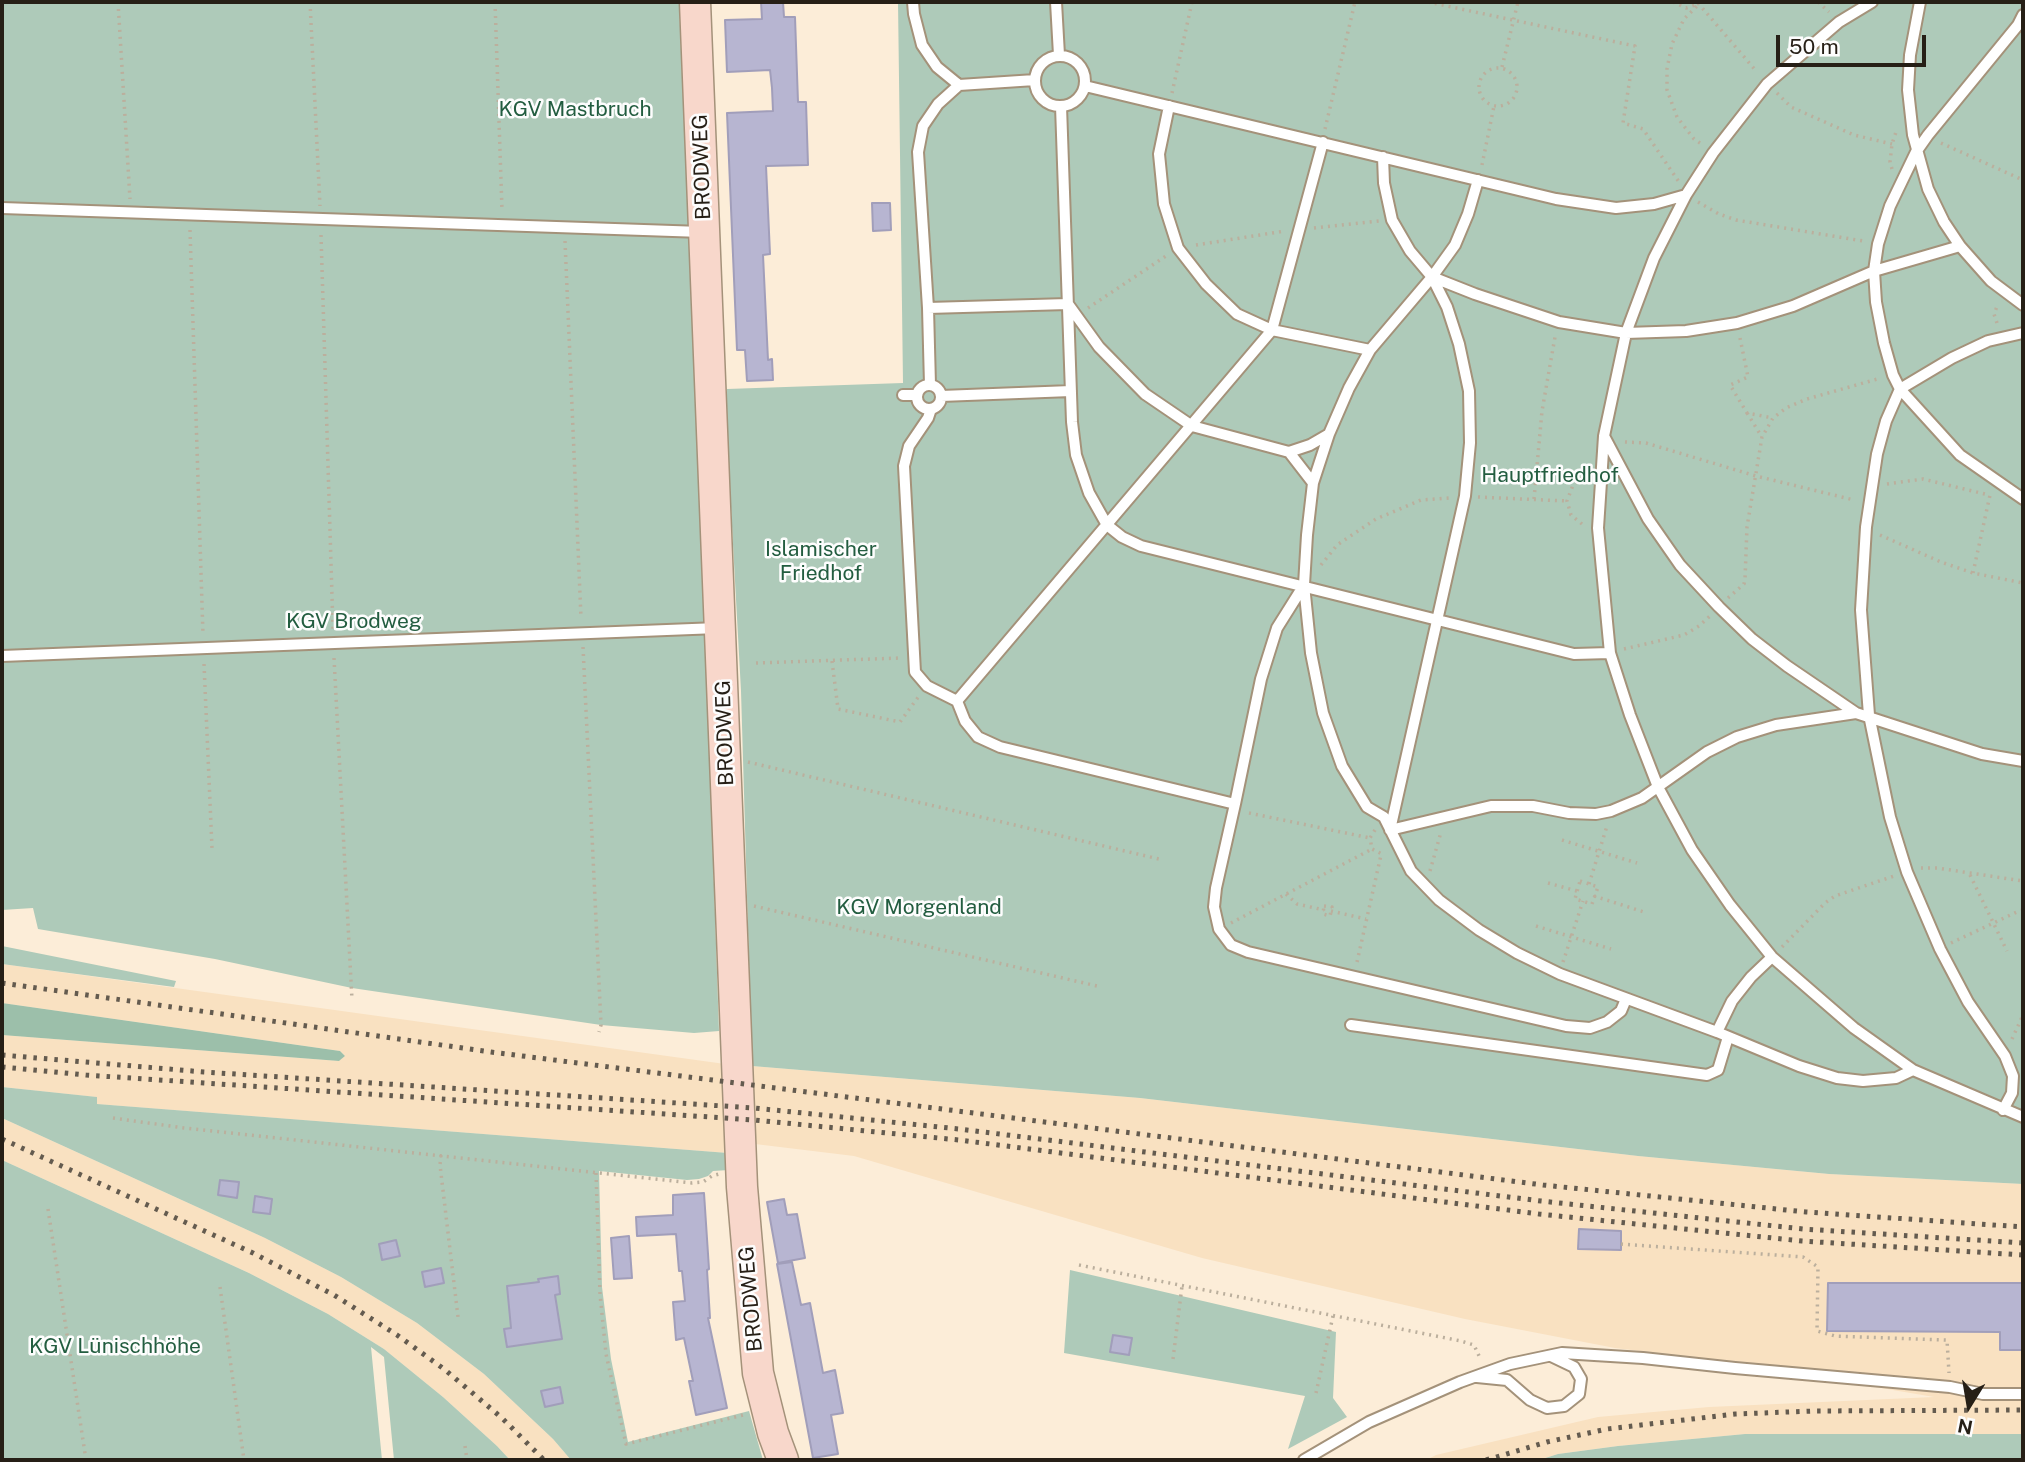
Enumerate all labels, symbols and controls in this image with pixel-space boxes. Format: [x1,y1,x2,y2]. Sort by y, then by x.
scale bar [1780,21,1930,65]
text: 50 m [1789,34,1839,59]
park label: KGV Mastbruch [498,97,652,123]
street label: BRODWEG [688,114,716,220]
park label: Hauptfriedhof [1481,463,1619,489]
park label: Islamischer Friedhof [765,537,877,587]
park label: KGV Brodweg [286,609,422,635]
street label: BRODWEG [711,680,739,786]
park label: KGV Morgenland [836,895,1002,921]
street label: BRODWEG [734,1245,768,1353]
park label: KGV Lünischhöhe [29,1334,201,1360]
north arrow [1934,1371,2004,1441]
text: N [1956,1414,1974,1439]

